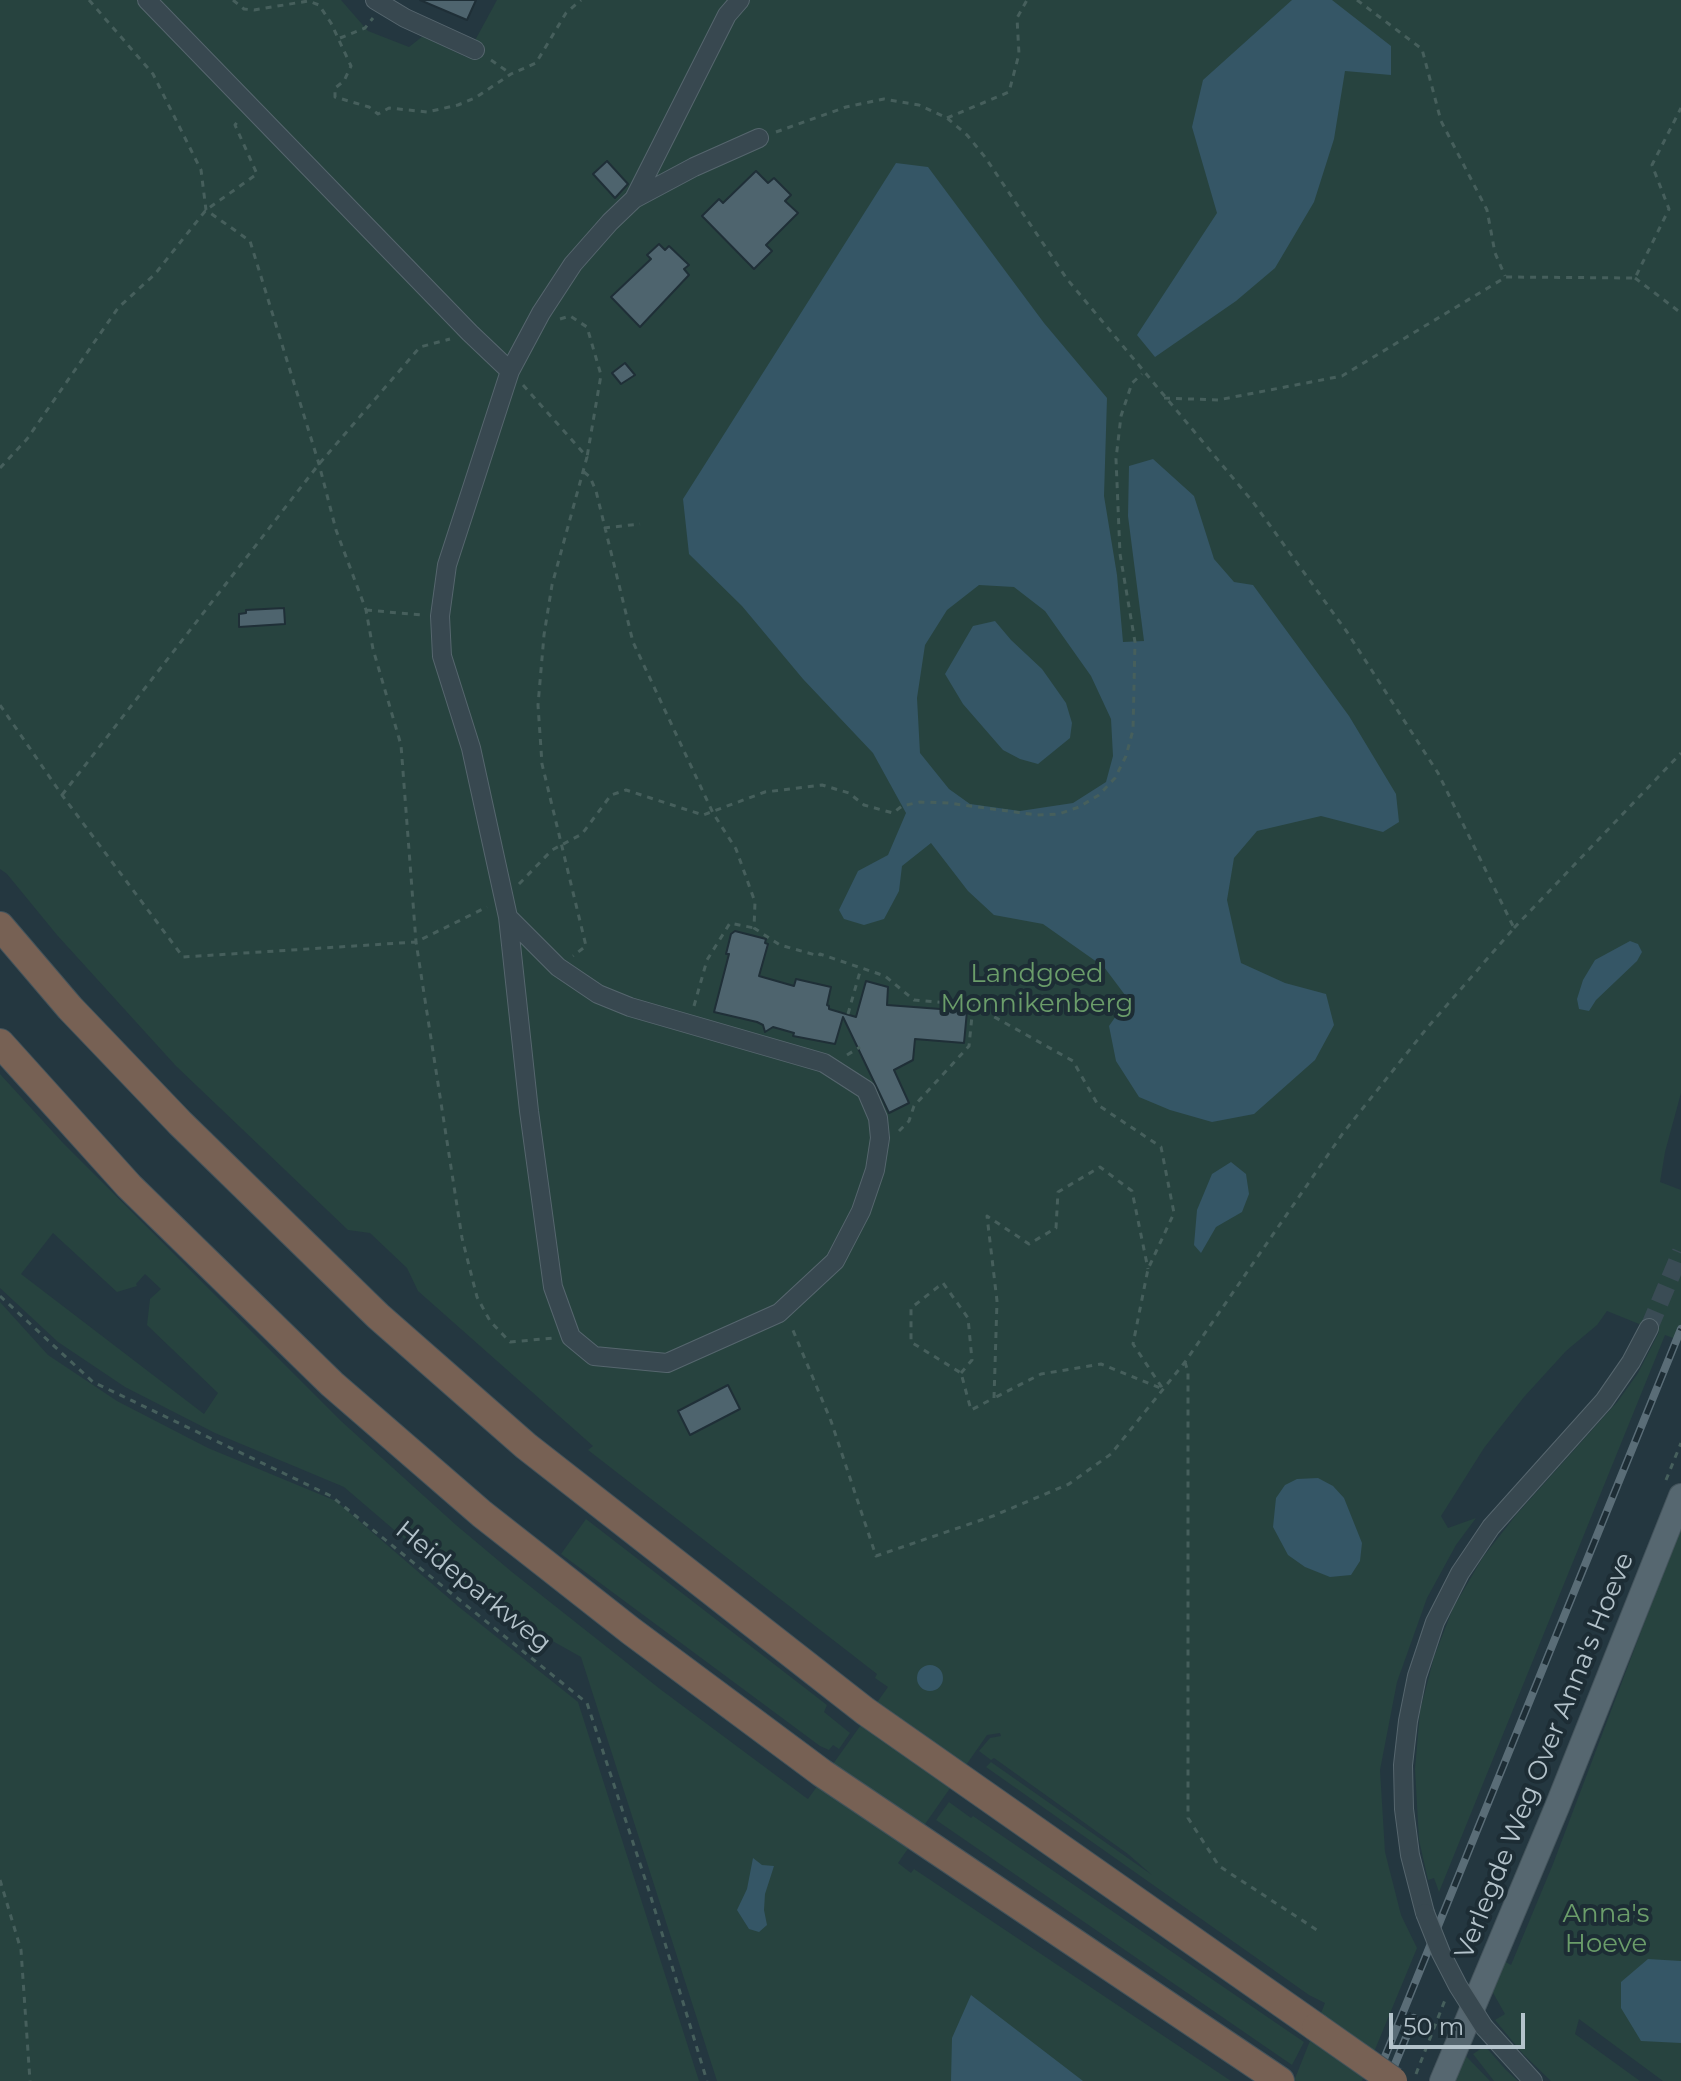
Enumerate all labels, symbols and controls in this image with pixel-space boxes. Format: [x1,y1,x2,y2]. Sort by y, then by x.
park label: Landgoed Monnikenberg [941,958,1133,1020]
street label: Heideparkweg [389,1515,557,1659]
street label: Verlegde Weg Over Anna's Hoeve [1449,1548,1641,1964]
park label: Anna's Hoeve [1562,1898,1650,1960]
scale bar [1393,1997,1529,2047]
text: 50 m [1403,2012,1464,2041]

